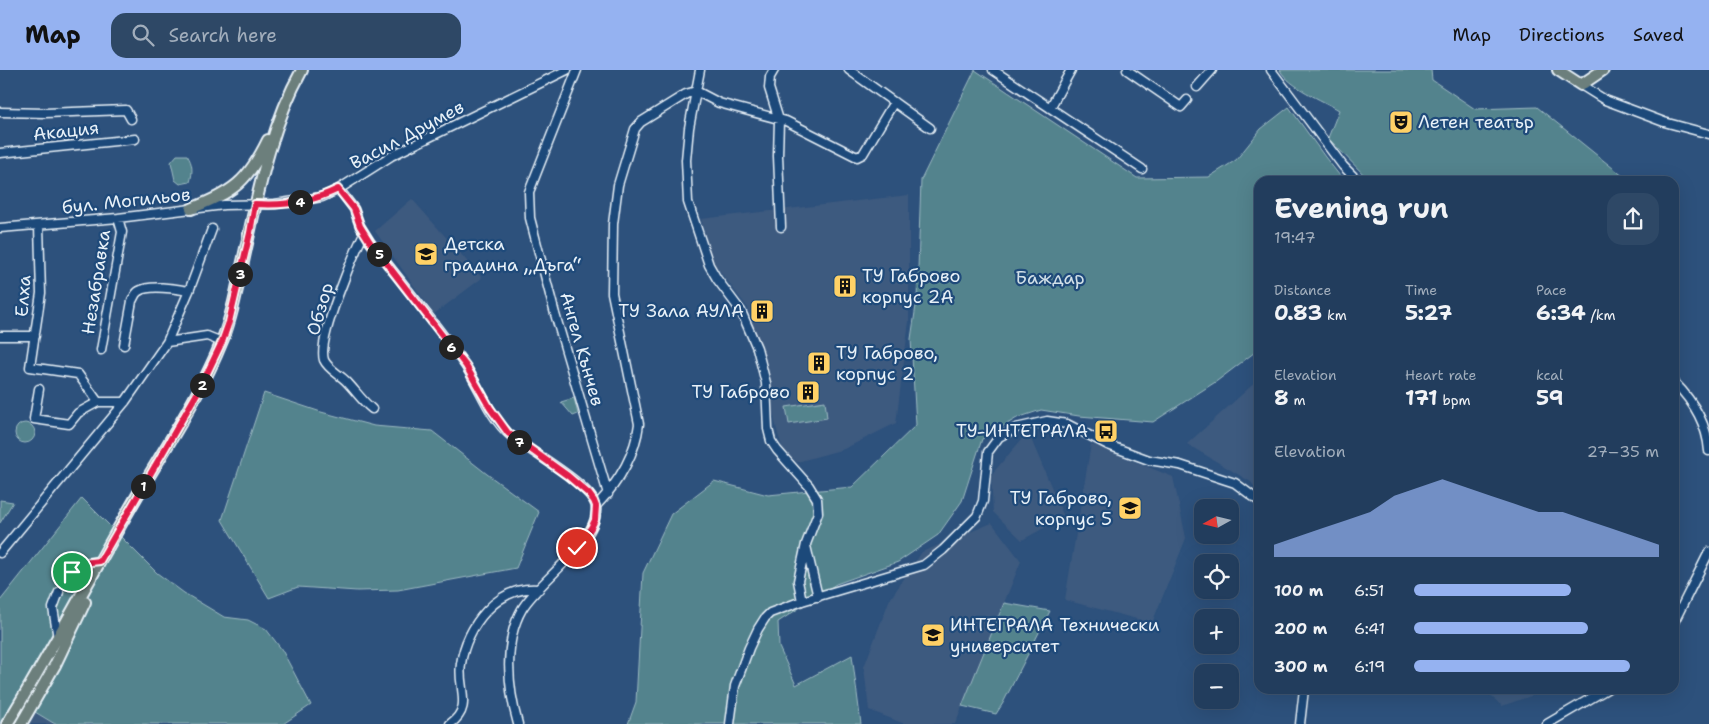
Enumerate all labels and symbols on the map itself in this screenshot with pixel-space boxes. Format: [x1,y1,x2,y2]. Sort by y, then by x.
street label: Васил Друмев [346,95,468,175]
theatre icon: Летен театър [1388,109,1414,135]
place label: Летен театър [1418,110,1534,134]
street label: Акация [32,116,100,146]
street label: бул. Могильов [61,182,191,220]
pin: 4 [288,190,312,214]
street label: Незабравка [76,228,116,336]
place label: Детска градина „Дъга“ [444,232,581,277]
school or university icon: Детска градина „Дъга“ [413,241,439,267]
pin: 5 [366,242,392,266]
pin: 3 [228,262,252,286]
place label: ТУ Габрово корпус 2А [862,264,960,309]
park label: Баждар [1015,266,1085,290]
building icon: ТУ Габрово корпус 2А [832,273,858,299]
street label: Елха [10,274,36,318]
street label: Обзор [301,280,339,338]
street label: Ангел Кънчев [554,289,610,409]
building icon: ТУ Зала АУЛА [749,298,775,324]
place label: ТУ Зала АУЛА [618,299,744,323]
pin: 6 [438,334,464,360]
place label: ТУ Габрово, корпус 2 [836,341,938,386]
building icon: ТУ Габрово, корпус 2 [806,350,832,376]
pin: 2 [190,372,214,398]
building icon: ТУ Габрово [795,379,821,405]
place label: ТУ Габрово [692,380,790,404]
bus stop icon: ТУ-ИНТЕГРАЛА [1093,418,1119,444]
place label: ТУ-ИНТЕГРАЛА [956,419,1088,443]
pin: 7 [506,430,532,454]
pin: 1 [130,474,156,498]
place label: ТУ Габрово, корпус 5 [1010,486,1112,531]
school or university icon: ТУ Габрово, корпус 5 [1117,495,1143,521]
north arrow [1194,499,1239,544]
pin [556,527,598,569]
pin [51,551,93,593]
place label: ИНТЕГРАЛА Технически университет [950,613,1160,658]
school or university icon: ИНТЕГРАЛА Технически университет [920,622,946,648]

